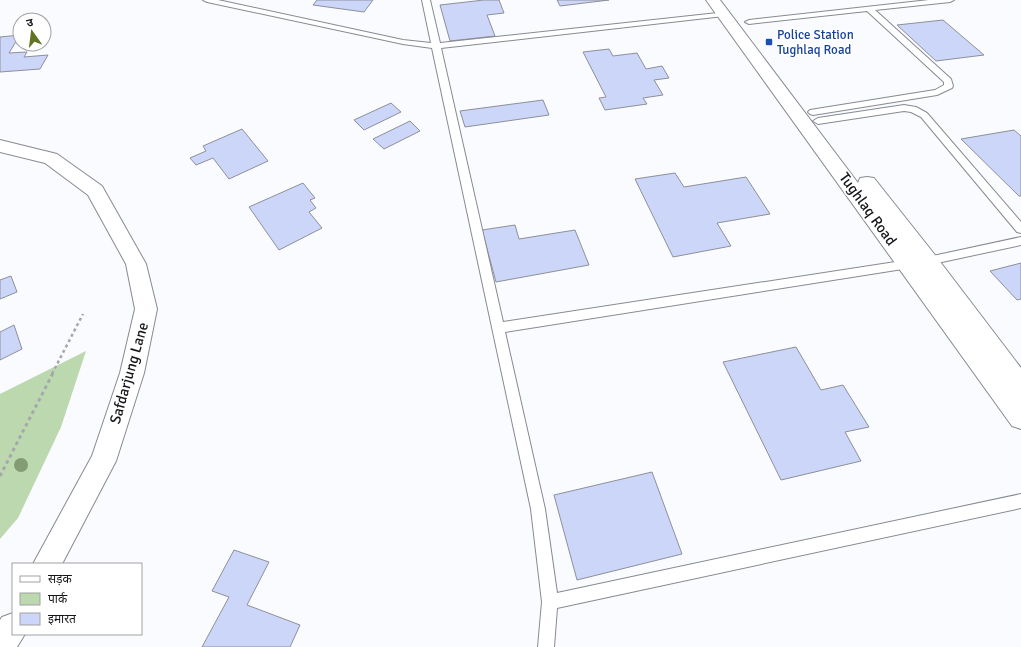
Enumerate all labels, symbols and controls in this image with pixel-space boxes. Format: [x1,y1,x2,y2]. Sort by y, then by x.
north arrow [12,12,52,52]
text: उ [25,16,35,30]
place label: Police Station Tughlaq Road [777,27,854,58]
marker: Police Station Tughlaq Road [764,37,774,47]
street label: Tughlaq Road [836,169,901,249]
street label: Safdarjung Lane [106,320,152,426]
legend [12,563,142,635]
text: सड़क [48,572,73,587]
text: पार्क [48,592,68,607]
text: इमारत [48,612,77,627]

